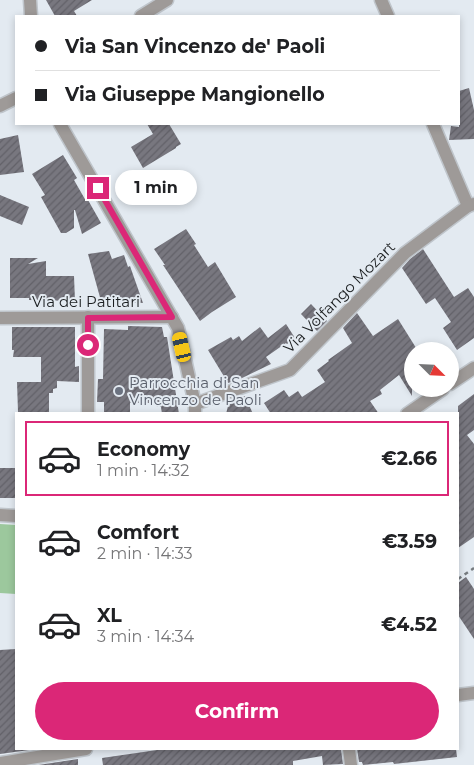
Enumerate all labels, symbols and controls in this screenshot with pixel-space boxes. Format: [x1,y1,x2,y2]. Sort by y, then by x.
text: Via San Vincenzo de' Paoli [65,35,325,58]
text: Via Giuseppe Mangionello [65,83,325,106]
callout: 1 min [116,170,198,206]
route end [87,177,109,199]
text: 1 min [134,178,178,197]
street label: Via Volfango Mozart [279,237,399,357]
street label: Via dei Patitari [32,292,140,311]
car [171,331,192,363]
route start [77,334,99,356]
north arrow [404,342,459,398]
map controls [404,342,459,397]
place label: Parrocchia di San Vincenzo de Paoli [129,373,262,409]
marker: Parrocchia di San Vincenzo de Paoli [113,385,125,397]
icon: car [37,436,82,481]
text: Economy [97,438,190,461]
text: €2.66 [381,447,437,470]
text: 1 min · 14:32 [97,461,189,480]
icon: car [37,519,82,564]
text: Comfort [97,521,179,544]
text: €3.59 [382,530,437,553]
text: 2 min · 14:33 [97,544,193,563]
icon: car [37,602,82,647]
text: XL [97,604,122,627]
text: €4.52 [381,613,437,636]
text: 3 min · 14:34 [97,627,194,646]
button: Confirm [35,682,439,740]

